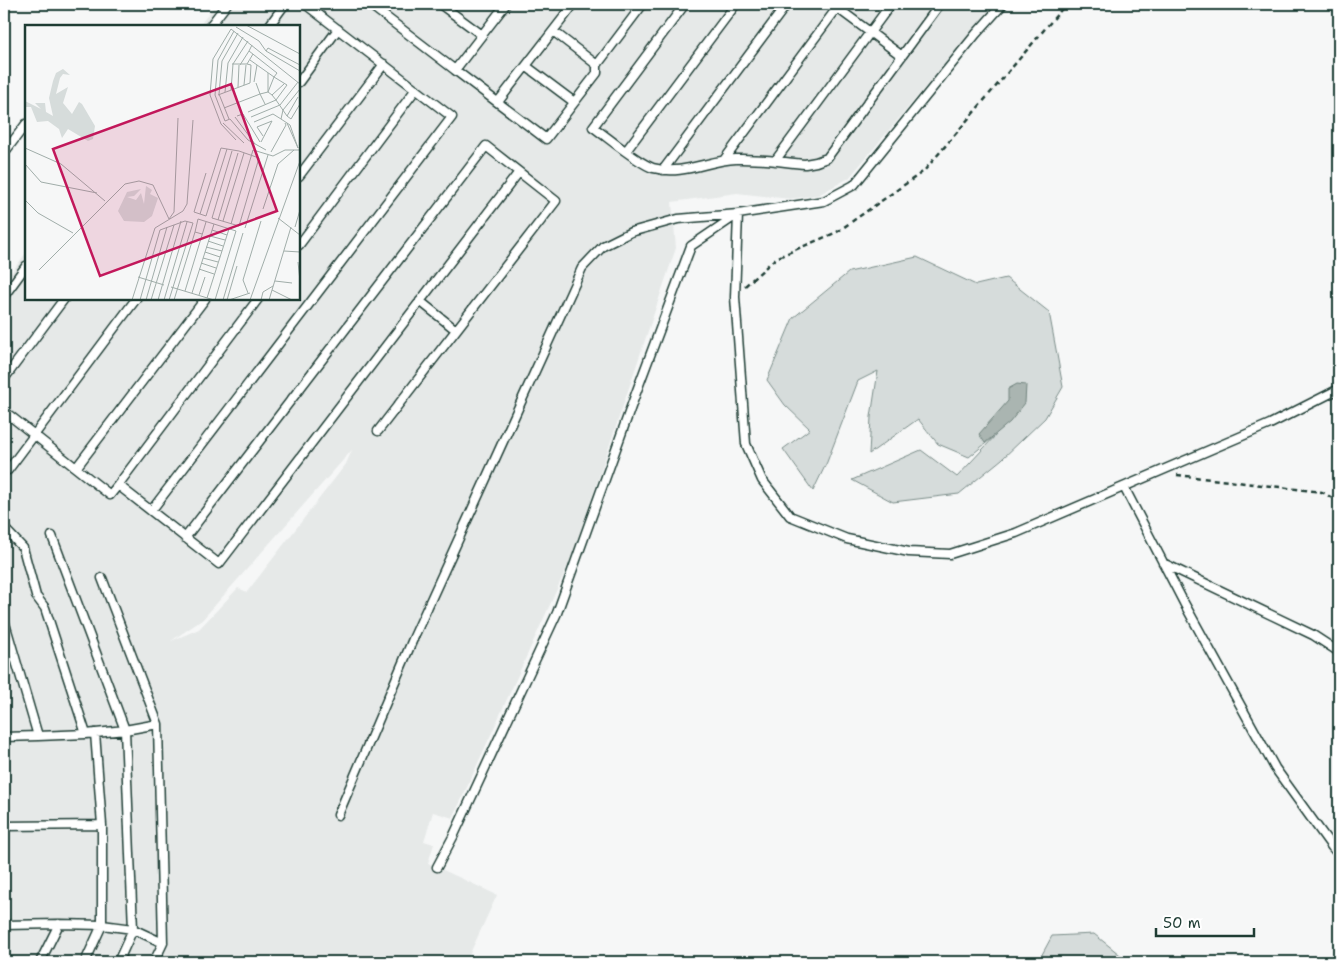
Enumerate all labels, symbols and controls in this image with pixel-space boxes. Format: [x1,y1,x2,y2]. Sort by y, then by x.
inset map [25,25,300,300]
scale bar [1156,906,1253,938]
text: 50 m [1163,913,1201,933]

